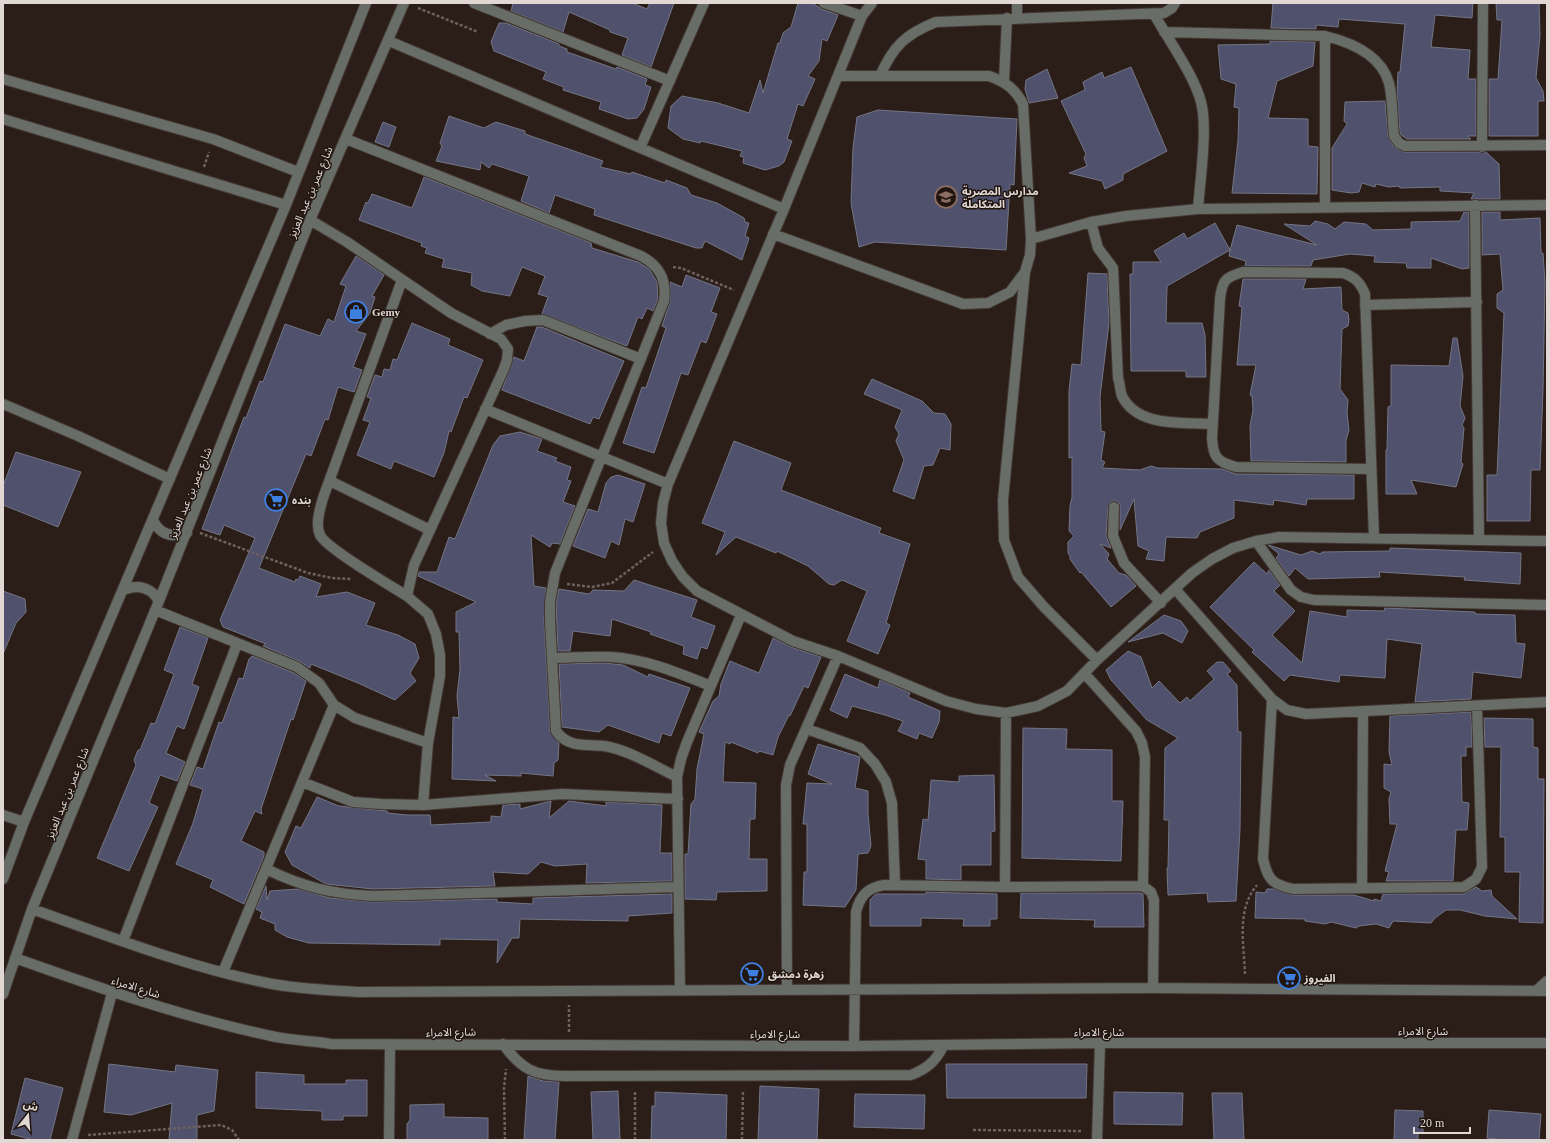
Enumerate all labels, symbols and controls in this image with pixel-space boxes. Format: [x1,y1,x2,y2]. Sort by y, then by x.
street label: شارع عمر بن عبد العزيز [285,144,337,241]
school or university icon: مدارس المصرية المتكاملة [933,184,959,210]
place label: مدارس المصرية المتكاملة [962,185,1039,210]
shop icon: Gemy [343,299,369,325]
place label: Gemy [372,306,401,318]
street label: شارع عمر بن عبد العزيز [166,445,216,542]
supermarket icon: بنده [263,487,289,513]
place label: بنده [292,494,311,507]
street label: شارع عمر بن عبد العزيز [43,745,93,842]
supermarket icon: زهرة دمشق [739,961,765,987]
supermarket icon: الفيروز [1276,965,1302,991]
place label: زهرة دمشق [768,968,824,981]
place label: الفيروز [1303,972,1336,985]
street label: شارع الامراء [110,974,162,1002]
street label: شارع الامراء [1398,1025,1448,1039]
street label: شارع الامراء [426,1026,477,1040]
street label: شارع الامراء [1074,1026,1124,1040]
street label: شارع الامراء [750,1028,800,1042]
north arrow [8,1095,48,1135]
text: ش [22,1097,40,1114]
scale bar [1414,1109,1470,1135]
text: 20 m [1420,1116,1445,1130]

